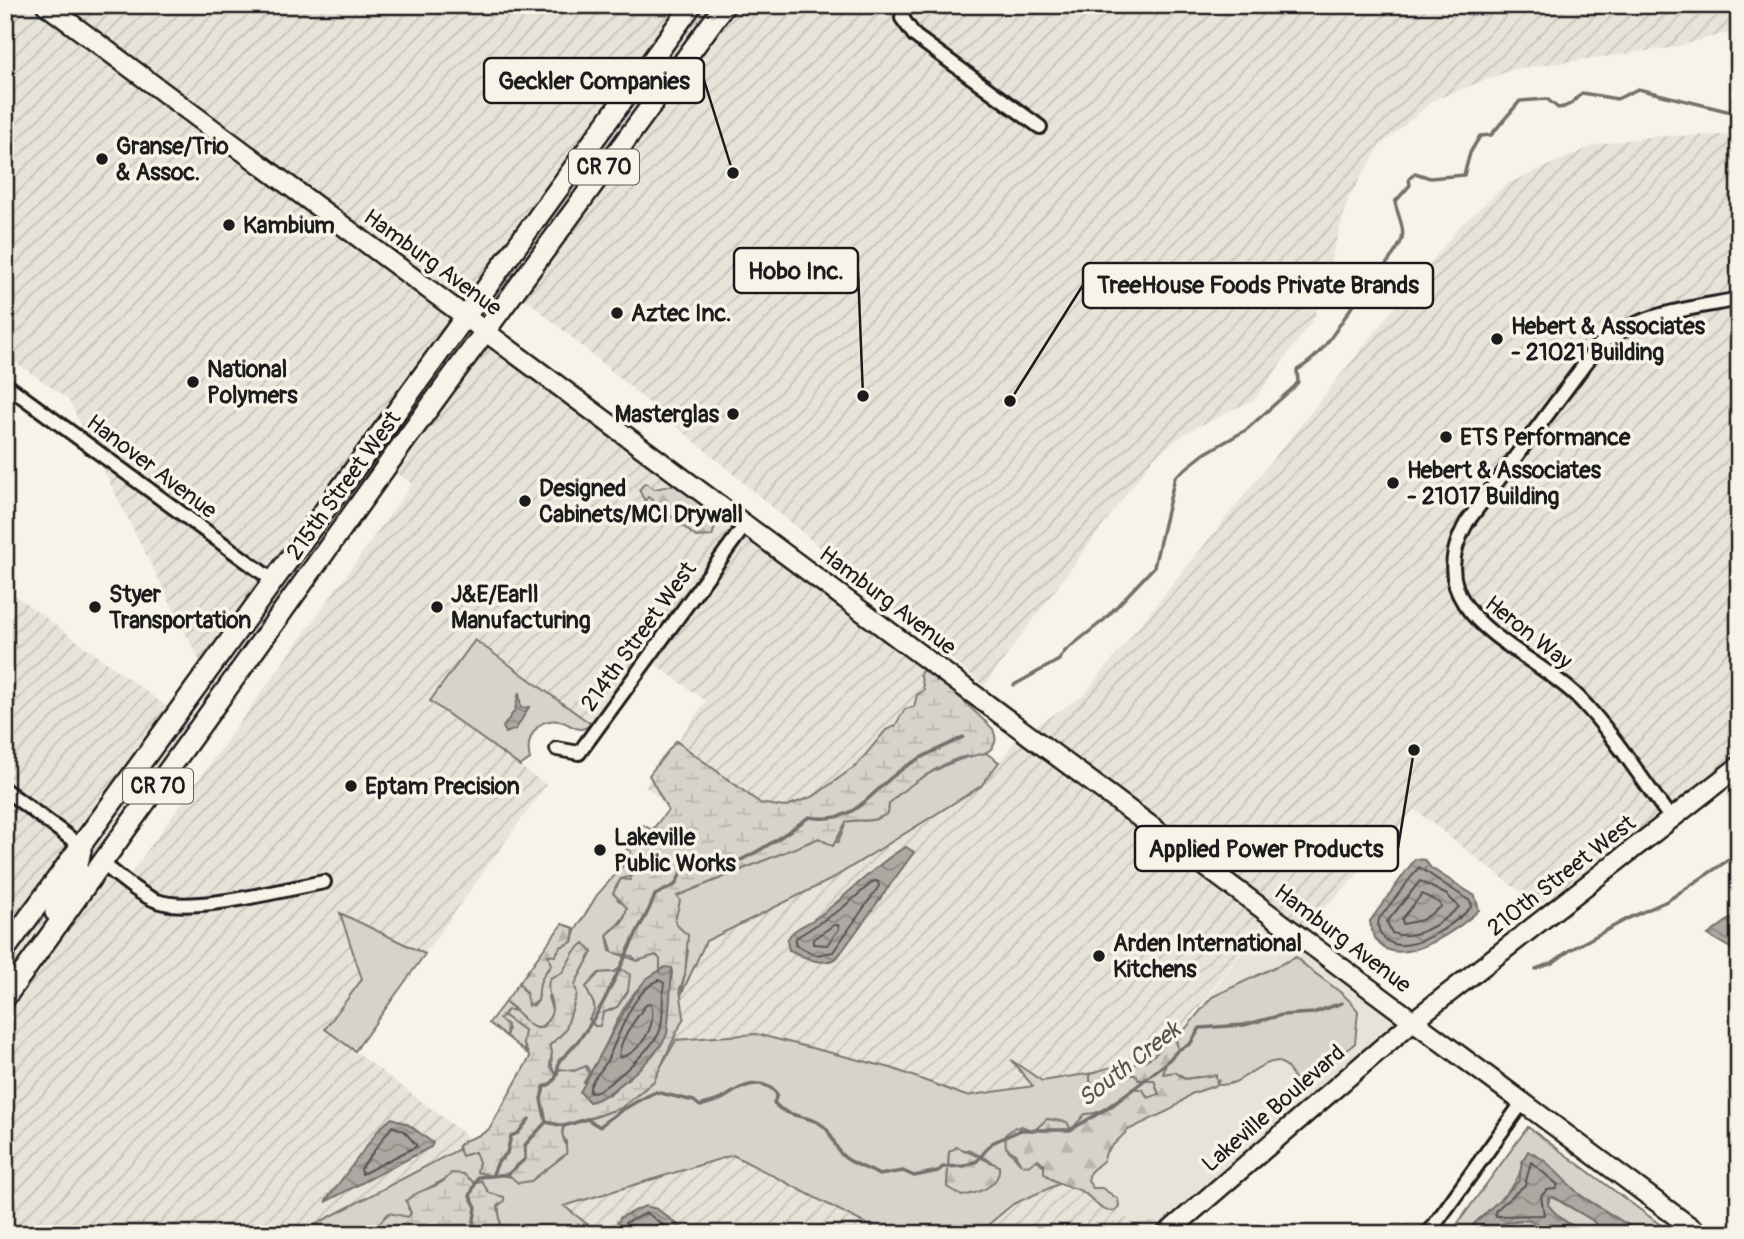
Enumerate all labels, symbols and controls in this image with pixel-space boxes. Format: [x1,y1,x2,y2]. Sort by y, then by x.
callout: Geckler Companies [484,58,704,103]
text: Geckler Companies [498,67,690,96]
place label: Granse/Trio & Assoc. [116,132,229,187]
road number: CR 70 [569,150,639,184]
marker: Granse/Trio & Assoc. [94,151,110,167]
street label: Hamburg Avenue [358,202,508,323]
place label: Kambium [243,211,335,240]
marker: Kambium [221,217,237,233]
callout: Hobo Inc. [734,248,858,293]
text: Hobo Inc. [748,257,844,286]
callout: TreeHouse Foods Private Brands [1083,263,1433,308]
text: TreeHouse Foods Private Brands [1096,271,1419,300]
place label: Aztec Inc. [631,299,731,328]
marker: Aztec Inc. [609,305,625,321]
place label: Hebert & Associates - 21021 Building [1511,312,1706,367]
marker: Hebert & Associates - 21021 Building [1489,331,1505,347]
place label: National Polymers [207,355,298,410]
marker: National Polymers [185,374,201,390]
place label: Masterglas [615,400,720,429]
street label: 215th Street West [280,404,408,566]
marker: Masterglas [725,406,741,422]
street label: Hanover Avenue [81,408,223,525]
place label: ETS Performance [1460,423,1631,452]
marker: ETS Performance [1438,429,1454,445]
place label: Hebert & Associates - 21017 Building [1407,456,1602,511]
place label: Designed Cabinets/MCI Drywall [539,474,743,529]
marker: Hebert & Associates - 21017 Building [1385,475,1401,491]
marker: Designed Cabinets/MCI Drywall [517,493,533,509]
street label: Hamburg Avenue [813,539,962,662]
street label: 214th Street West [574,555,703,717]
place label: Styer Transportation [108,580,251,635]
place label: J&E/Earll Manufacturing [451,580,591,635]
street label: Heron Way [1479,589,1578,676]
marker: Styer Transportation [87,599,103,615]
marker: J&E/Earll Manufacturing [429,599,445,615]
road number: CR 70 [123,768,193,804]
place label: Eptam Precision [365,772,520,801]
marker: Eptam Precision [343,778,359,794]
street label: 210th Street West [1481,808,1642,942]
place label: Lakeville Public Works [614,823,737,878]
callout: Applied Power Products [1135,826,1398,871]
text: Applied Power Products [1149,835,1384,864]
marker: Lakeville Public Works [592,842,608,858]
street label: Hamburg Avenue [1268,877,1417,1000]
place label: Arden International Kitchens [1113,929,1302,984]
marker: Arden International Kitchens [1091,948,1107,964]
water label: South Creek [1072,1014,1188,1113]
street label: Lakeville Boulevard [1196,1038,1351,1178]

